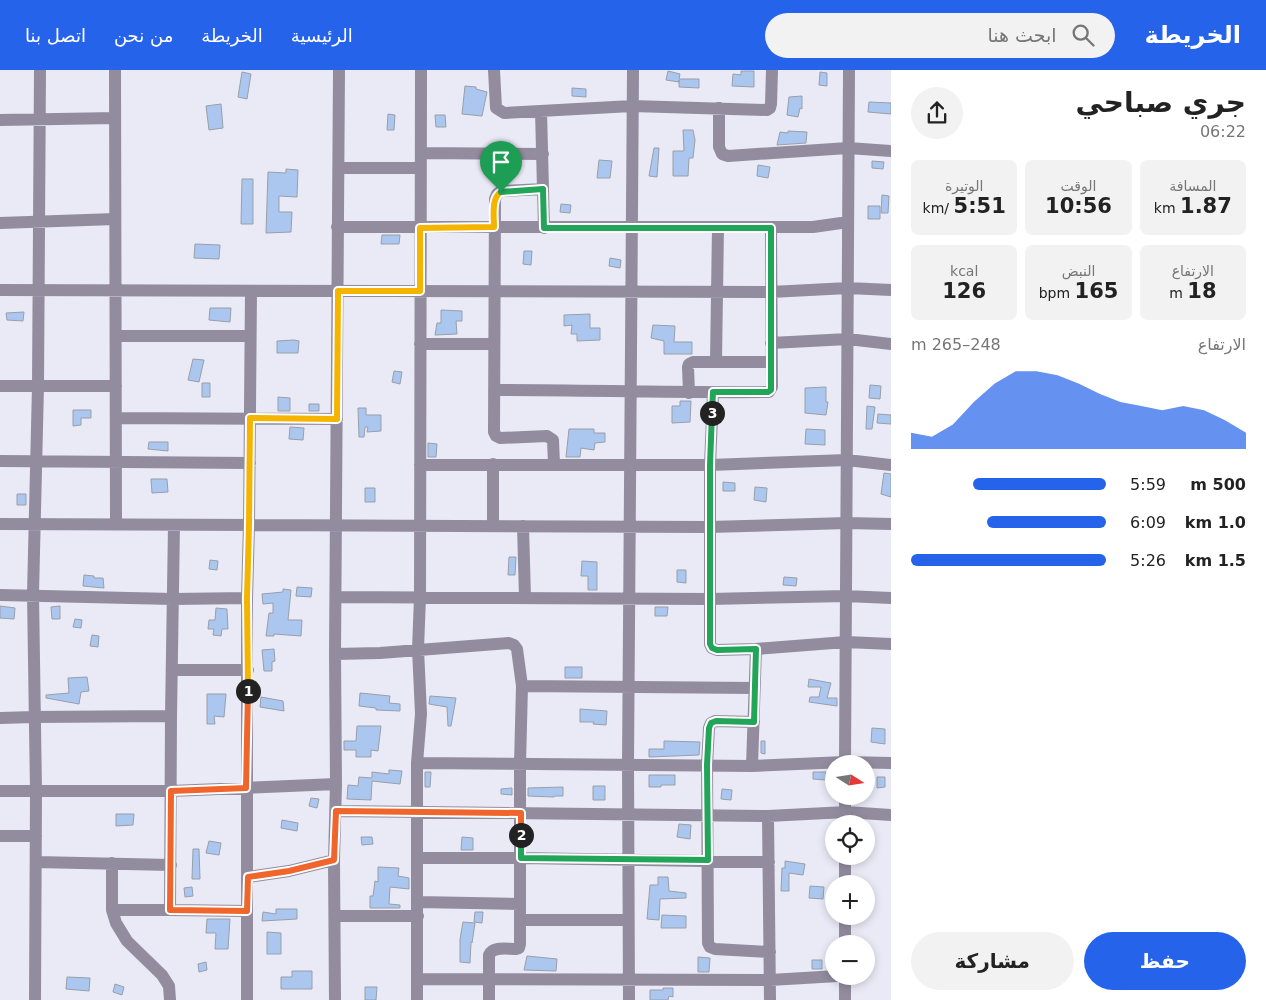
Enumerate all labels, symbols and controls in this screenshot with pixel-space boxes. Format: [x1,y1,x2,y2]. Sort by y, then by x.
search box [765,13,1115,58]
icon: search [1069,21,1097,49]
text: الخريطة [1145,21,1241,49]
text: ابحث هنا [988,24,1057,46]
text: اتصل بنا [25,25,86,46]
text: من نحن [114,25,173,46]
text: الخريطة [201,25,263,46]
text: الرئيسية [291,25,353,46]
text: جري صباحي [1075,86,1246,119]
button: share [911,87,963,139]
text: 06:22 [1200,122,1246,141]
pin [480,141,522,192]
icon: arrive [487,148,515,176]
text: الوتيرة [945,178,983,194]
text: الوقت [1061,178,1096,194]
text: المسافة [1169,178,1216,194]
text: 5:51 [954,194,1006,218]
text: 10:56 [1045,194,1112,218]
text: 1.87 [1180,194,1232,218]
text: /km [923,200,954,216]
text: km [1154,200,1180,216]
text: kcal [950,263,978,279]
text: النبض [1062,263,1095,279]
text: الارتفاع [1172,263,1214,279]
text: 126 [942,279,986,303]
text: 165 [1075,279,1118,303]
text: 18 [1187,279,1217,303]
text: bpm [1039,285,1075,301]
text: m [1169,285,1187,301]
text: 248–265 m [911,335,1001,354]
text: الارتفاع [1198,335,1246,354]
pin: 3 [700,400,724,426]
text: 3 [708,405,717,421]
text: 5:59 [1130,475,1166,494]
text: 500 m [1190,475,1246,494]
text: 6:09 [1130,513,1166,532]
text: 1.0 km [1185,513,1246,532]
text: 5:26 [1130,551,1166,570]
text: 1.5 km [1185,551,1246,570]
pin: 1 [236,678,260,704]
text: 1 [244,683,253,699]
north arrow [825,755,875,805]
map controls [825,755,875,985]
button: locate [825,815,875,865]
pin: 2 [508,822,534,848]
text: 2 [517,827,526,843]
button: + [825,875,875,925]
button: مشاركة [911,932,1074,990]
button: حفظ [1084,932,1246,990]
button: − [825,935,875,985]

